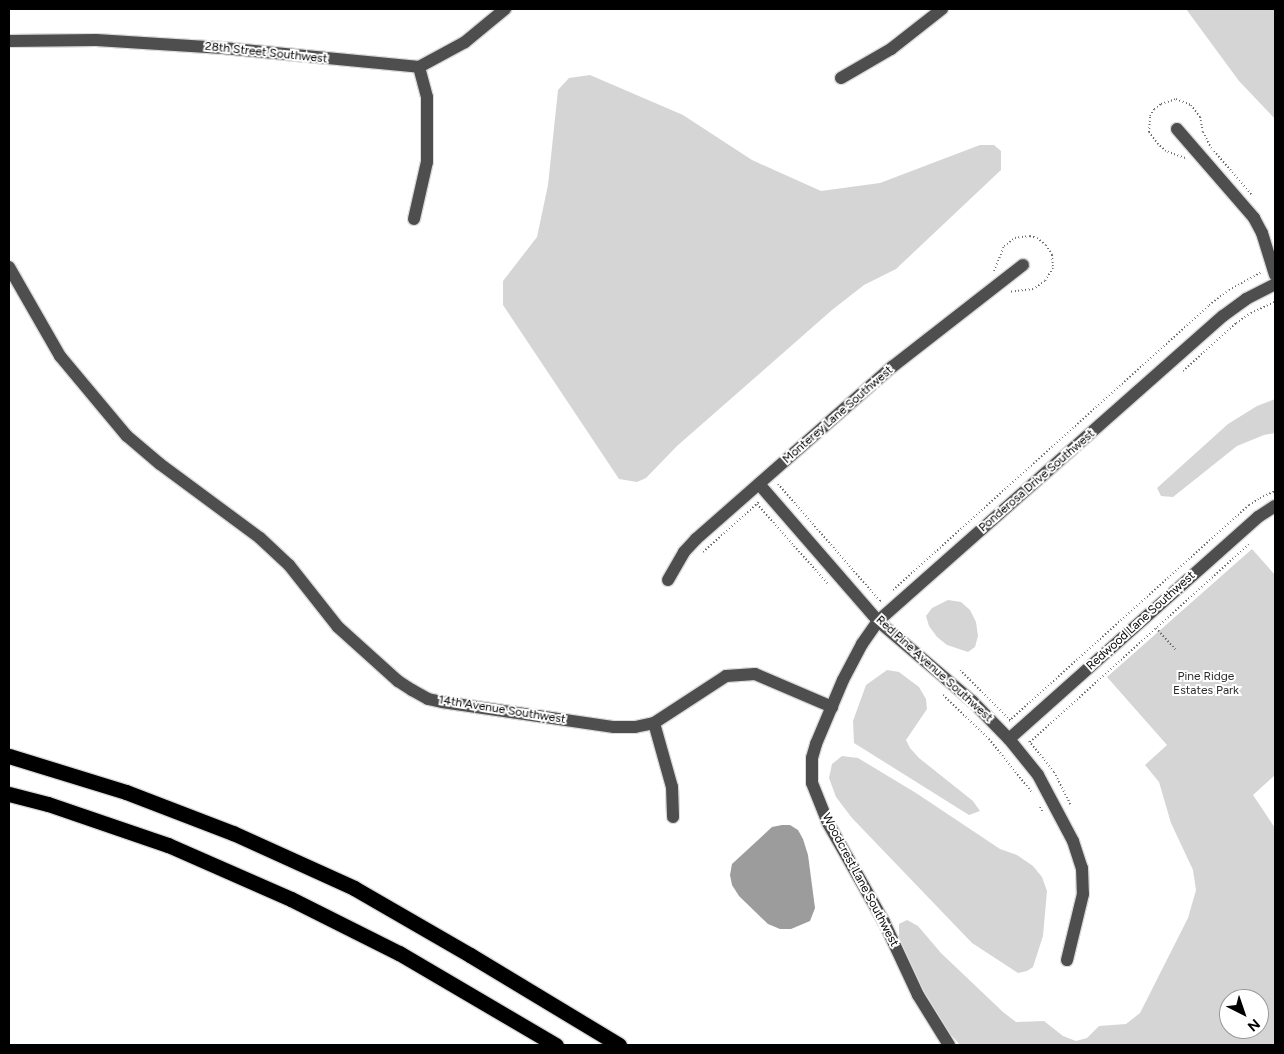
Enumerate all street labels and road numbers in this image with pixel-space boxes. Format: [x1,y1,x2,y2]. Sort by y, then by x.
street label: 28th Street Southwest [204,39,328,67]
street label: Monterey Lane Southwest [780,363,896,467]
street label: Ponderosa Drive Southwest [976,427,1098,535]
street label: Redwood Lane Southwest [1084,568,1198,674]
street label: Red Pine Avenue Southwest [873,613,995,725]
street label: 14th Avenue Southwest [438,693,566,727]
street label: Woodcrest Lane Southwest [819,811,901,949]

